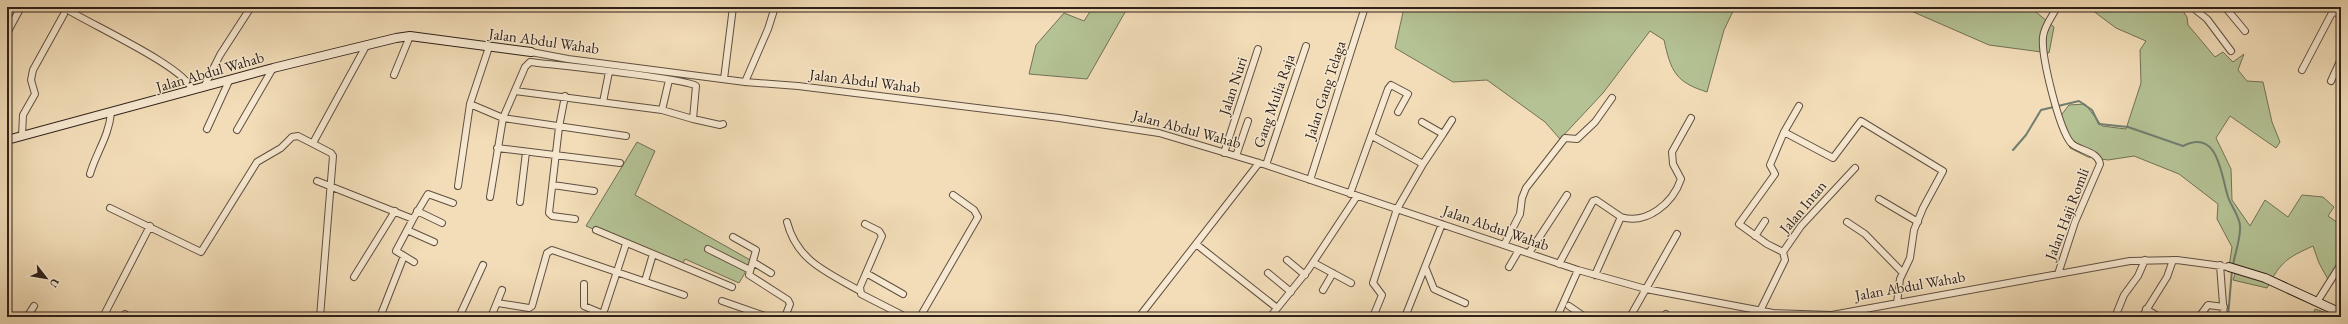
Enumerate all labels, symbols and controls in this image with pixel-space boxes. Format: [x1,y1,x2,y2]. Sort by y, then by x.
street label: Jalan Abdul Wahab [486,23,601,58]
street label: Jalan Gang Telaga [1299,38,1349,143]
street label: Jalan Abdul Wahab [152,47,266,97]
street label: Gang Mulia Raja [1249,51,1298,150]
street label: Jalan Nuri [1214,54,1251,119]
street label: Jalan Abdul Wahab [807,64,922,97]
street label: Jalan Abdul Wahab [1129,104,1244,152]
street label: Jalan Haji Romli [2040,165,2093,264]
street label: Jalan Intan [1774,176,1830,239]
street label: Jalan Abdul Wahab [1438,200,1552,255]
north arrow [26,258,66,298]
street label: Jalan Abdul Wahab [1851,266,1967,305]
text: U [46,276,63,291]

